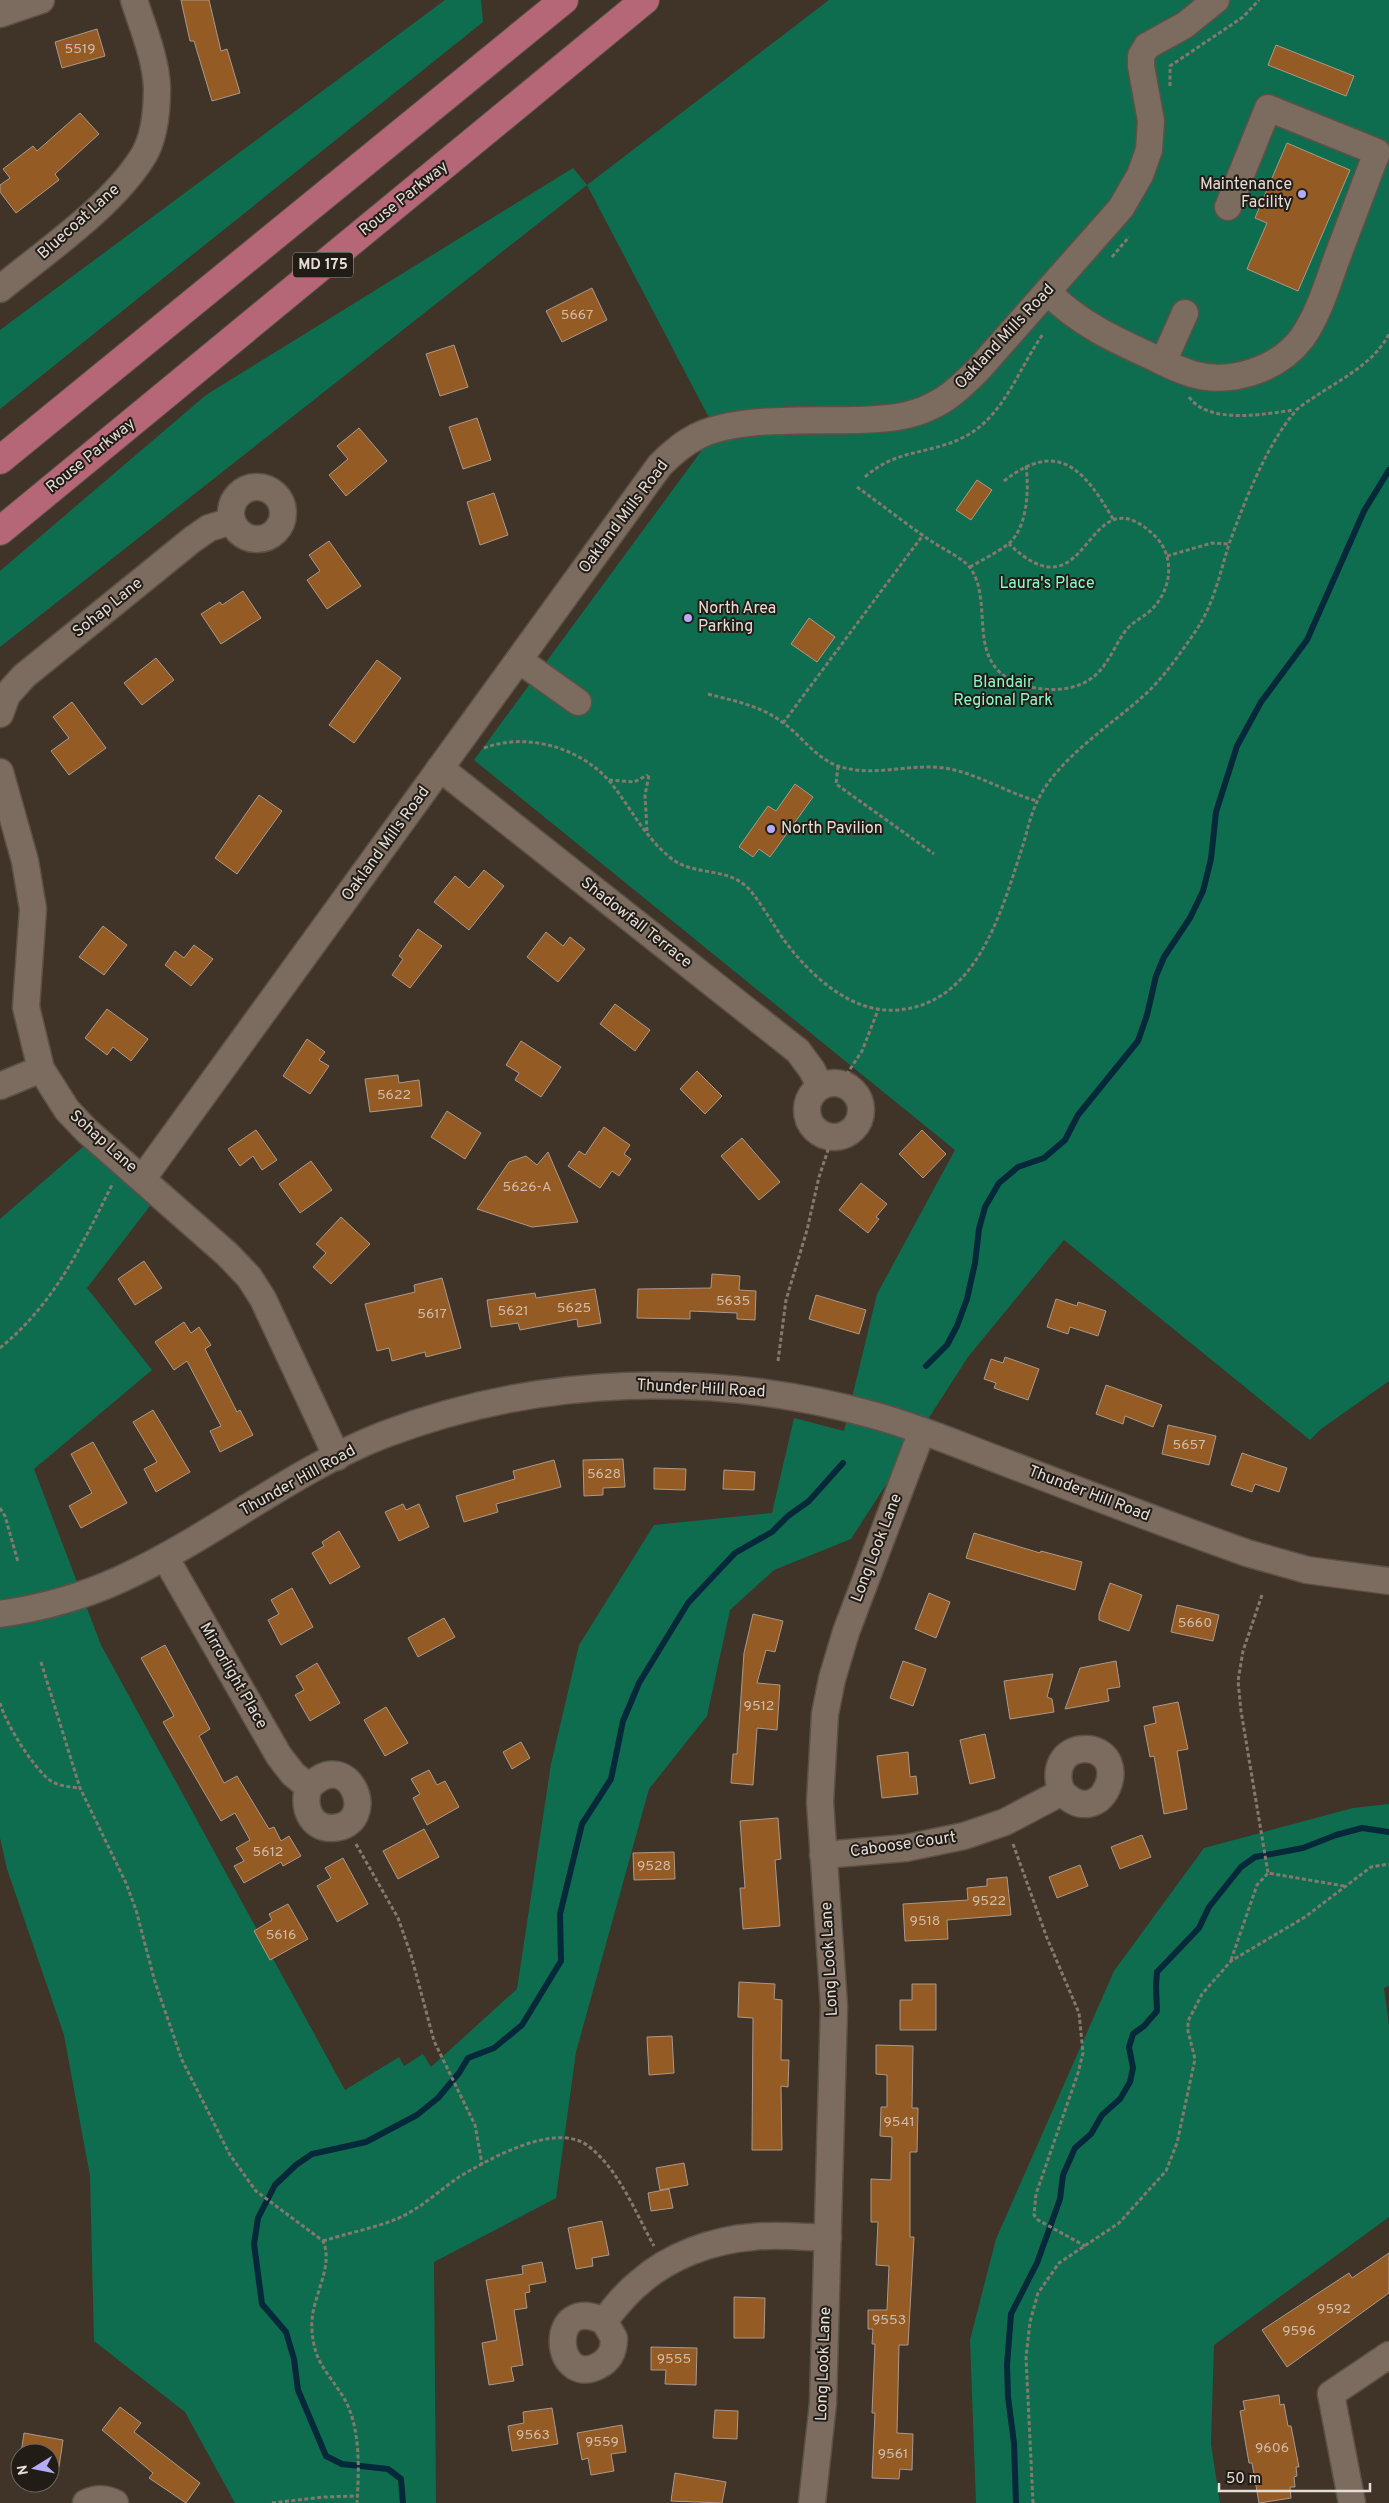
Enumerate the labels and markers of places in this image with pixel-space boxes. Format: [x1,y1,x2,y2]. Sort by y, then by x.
place label: Maintenance Facility [1200,175,1292,213]
marker: Maintenance Facility [1296,188,1308,200]
place label: North Area Parking [698,599,776,637]
marker: North Area Parking [682,612,694,624]
place label: North Pavilion [781,819,883,839]
marker: North Pavilion [765,823,777,835]

